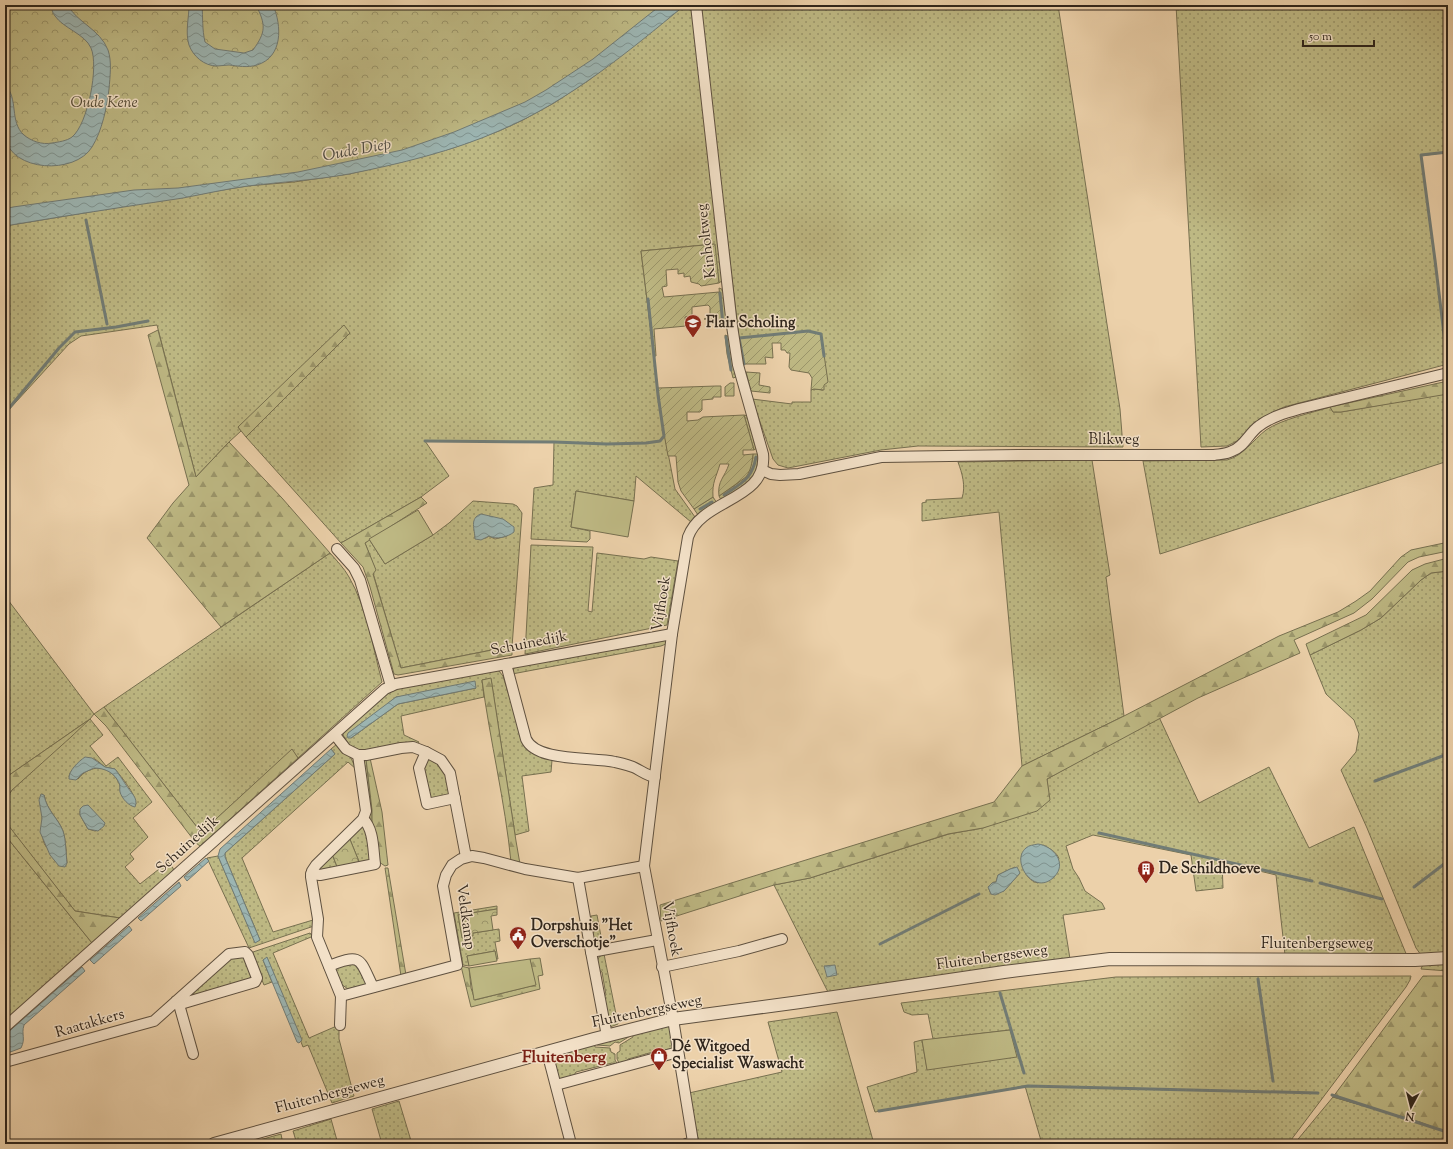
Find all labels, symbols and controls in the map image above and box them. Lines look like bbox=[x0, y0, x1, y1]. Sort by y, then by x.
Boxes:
scale bar bbox=[1303, 22, 1374, 48]
text: 50 m bbox=[1308, 28, 1332, 46]
park label: Oude Kene bbox=[71, 93, 137, 114]
water label: Oude Diep bbox=[321, 134, 393, 168]
street label: Kinholtweg bbox=[692, 202, 722, 280]
school or university icon: Flair Scholing bbox=[683, 313, 703, 338]
place label: Flair Scholing bbox=[706, 313, 796, 334]
street label: Blikweg bbox=[1089, 430, 1139, 451]
street label: Vijfhoek bbox=[647, 575, 677, 633]
street label: Schuinedijk bbox=[489, 626, 569, 662]
street label: Schuinedijk bbox=[152, 811, 224, 879]
building icon: De Schildhoeve bbox=[1136, 859, 1156, 884]
place label: De Schildhoeve bbox=[1159, 859, 1260, 880]
street label: Veldkamp bbox=[450, 883, 480, 951]
street label: Vijfhoek bbox=[656, 900, 686, 958]
place label: Dorpshuis "Het Overschotje" bbox=[531, 916, 633, 954]
public building icon: Dorpshuis "Het Overschotje" bbox=[508, 925, 528, 950]
street label: Fluitenbergseweg bbox=[1261, 934, 1373, 955]
street label: Fluitenbergseweg bbox=[935, 940, 1049, 976]
street label: Fluitenbergseweg bbox=[590, 990, 704, 1034]
street label: Raatakkers bbox=[53, 1004, 127, 1044]
place label: Dé Witgoed Specialist Waswacht bbox=[672, 1037, 805, 1075]
district label: Fluitenberg bbox=[522, 1046, 607, 1070]
shop icon: Dé Witgoed Specialist Waswacht bbox=[649, 1046, 669, 1071]
street label: Fluitenbergseweg bbox=[273, 1070, 387, 1120]
north arrow bbox=[1391, 1087, 1431, 1127]
text: N bbox=[1404, 1107, 1416, 1125]

